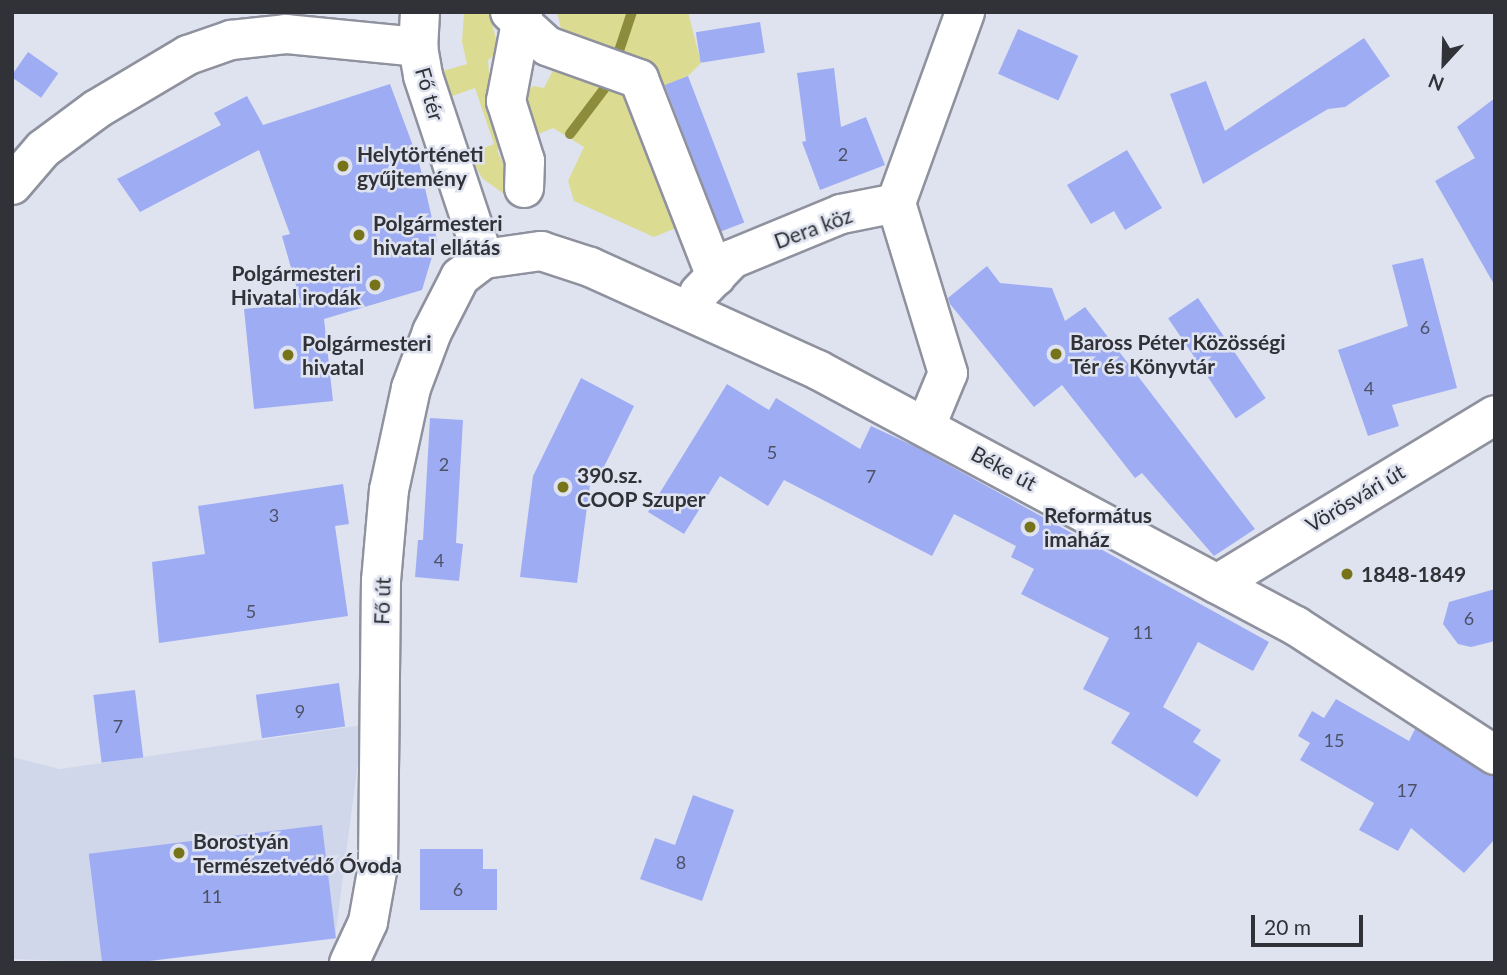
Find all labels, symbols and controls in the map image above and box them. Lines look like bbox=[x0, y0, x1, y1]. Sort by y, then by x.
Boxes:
north arrow bbox=[1409, 28, 1479, 98]
street label: Fő tér bbox=[410, 64, 450, 124]
text: N bbox=[1425, 70, 1447, 96]
place label: Helytörténeti gyűjtemény bbox=[357, 141, 483, 191]
house number: 2 bbox=[838, 143, 848, 165]
marker: Helytörténeti gyűjtemény bbox=[335, 158, 351, 174]
street label: Dera köz bbox=[770, 202, 856, 254]
place label: Polgármesteri hivatal ellátás bbox=[373, 210, 503, 260]
marker: Polgármesteri hivatal ellátás bbox=[351, 227, 367, 243]
place label: Polgármesteri Hivatal irodák bbox=[231, 260, 361, 310]
marker: Polgármesteri Hivatal irodák bbox=[367, 277, 383, 293]
house number: 6 bbox=[1420, 316, 1430, 338]
place label: Baross Péter Közösségi Tér és Könyvtár bbox=[1070, 329, 1286, 379]
place label: Polgármesteri hivatal bbox=[302, 330, 432, 380]
marker: Baross Péter Közösségi Tér és Könyvtár bbox=[1048, 346, 1064, 362]
marker: Polgármesteri hivatal bbox=[280, 347, 296, 363]
house number: 4 bbox=[1364, 377, 1374, 399]
street label: Béke út bbox=[967, 440, 1041, 496]
house number: 5 bbox=[767, 441, 777, 463]
house number: 2 bbox=[439, 453, 449, 475]
street label: Vörösvári út bbox=[1301, 459, 1409, 537]
place label: 390.sz. COOP Szuper bbox=[577, 462, 706, 512]
house number: 7 bbox=[866, 465, 876, 487]
marker: 390.sz. COOP Szuper bbox=[555, 479, 571, 495]
place label: Református imaház bbox=[1044, 502, 1152, 552]
house number: 3 bbox=[269, 504, 279, 526]
marker: Református imaház bbox=[1022, 519, 1038, 535]
house number: 4 bbox=[434, 549, 444, 571]
place label: 1848-1849 bbox=[1361, 561, 1466, 587]
marker: 1848-1849 bbox=[1339, 566, 1355, 582]
street label: Fő út bbox=[369, 577, 395, 625]
house number: 5 bbox=[246, 600, 256, 622]
house number: 6 bbox=[1464, 607, 1474, 629]
house number: 11 bbox=[1133, 621, 1153, 643]
house number: 9 bbox=[295, 700, 305, 722]
house number: 7 bbox=[113, 715, 123, 737]
house number: 15 bbox=[1324, 729, 1344, 751]
house number: 17 bbox=[1397, 779, 1417, 801]
place label: Borostyán Természetvédő Óvoda bbox=[193, 828, 402, 878]
marker: Borostyán Természetvédő Óvoda bbox=[171, 845, 187, 861]
house number: 8 bbox=[676, 851, 686, 873]
house number: 6 bbox=[453, 878, 463, 900]
house number: 11 bbox=[202, 885, 222, 907]
scale bar bbox=[1255, 902, 1367, 946]
text: 20 m bbox=[1264, 914, 1311, 939]

